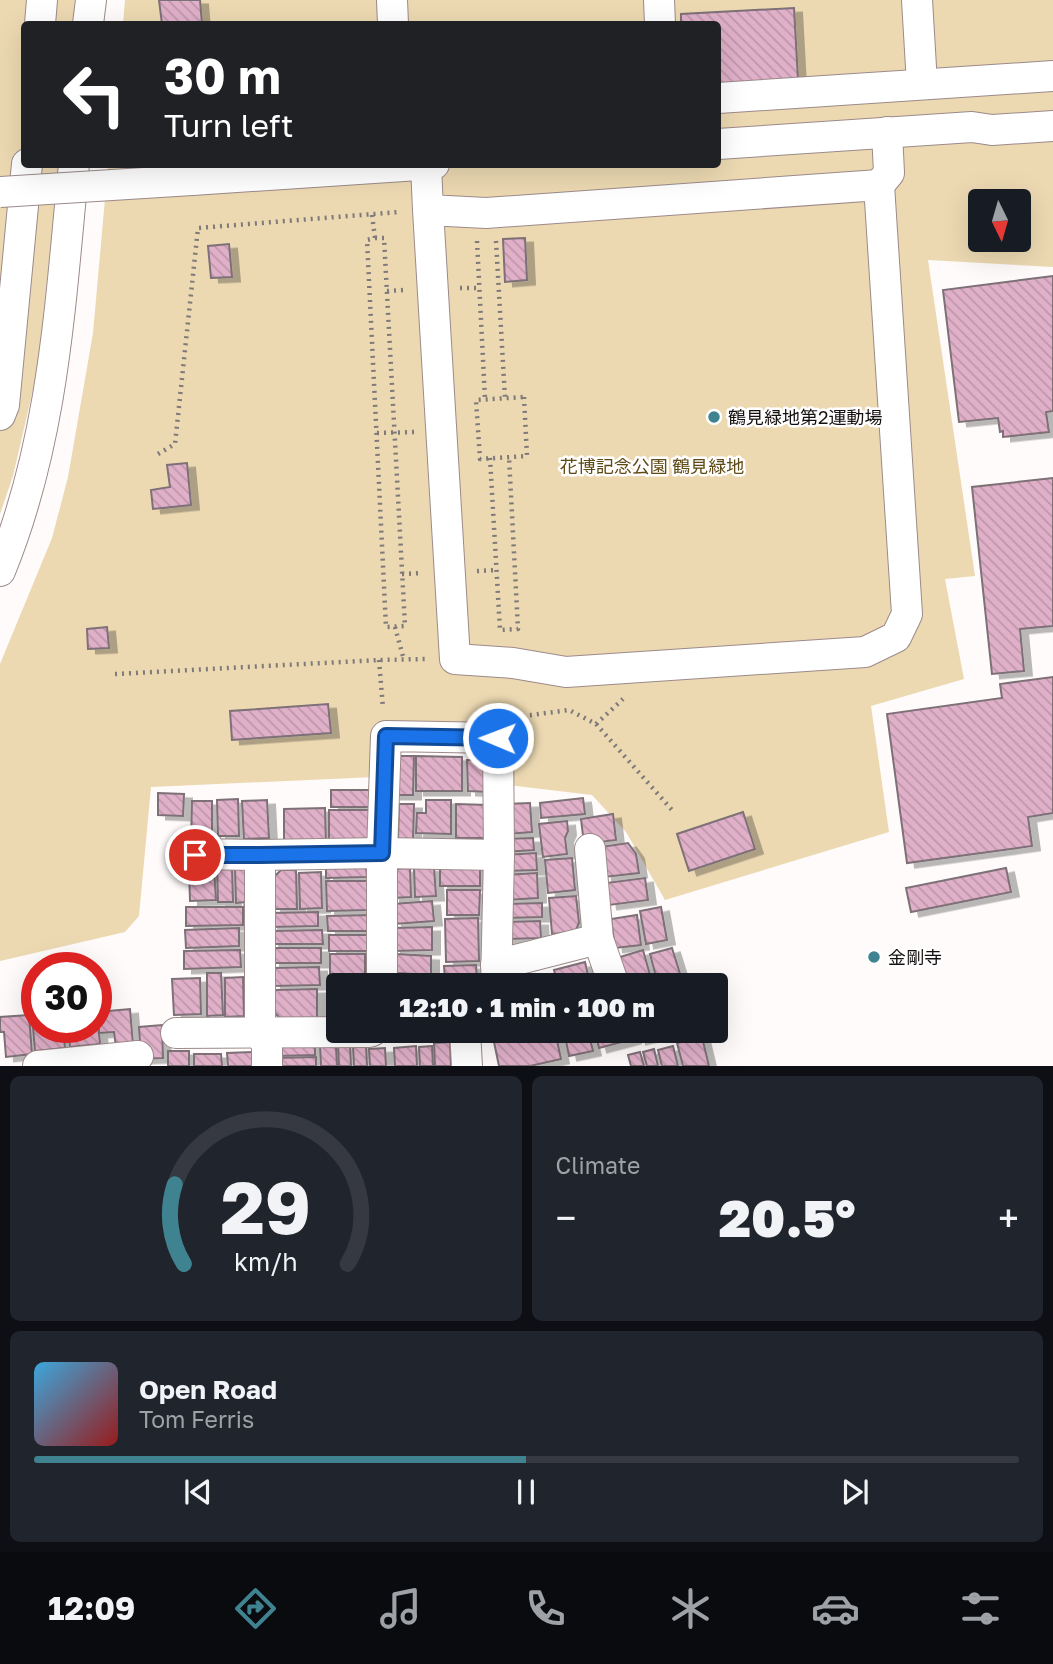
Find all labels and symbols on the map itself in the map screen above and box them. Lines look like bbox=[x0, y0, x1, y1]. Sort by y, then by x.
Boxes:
north arrow bbox=[968, 189, 1031, 252]
place label: 鶴見緑地第2運動場 bbox=[728, 406, 882, 428]
marker: 鶴見緑地第2運動場 bbox=[706, 409, 722, 425]
park label: 花博記念公園 鶴見緑地 bbox=[560, 455, 744, 477]
position arrow bbox=[461, 701, 535, 775]
pin bbox=[165, 825, 225, 885]
place label: 金剛寺 bbox=[888, 946, 942, 968]
marker: 金剛寺 bbox=[866, 949, 882, 965]
speed limit sign: 30 bbox=[21, 952, 112, 1043]

